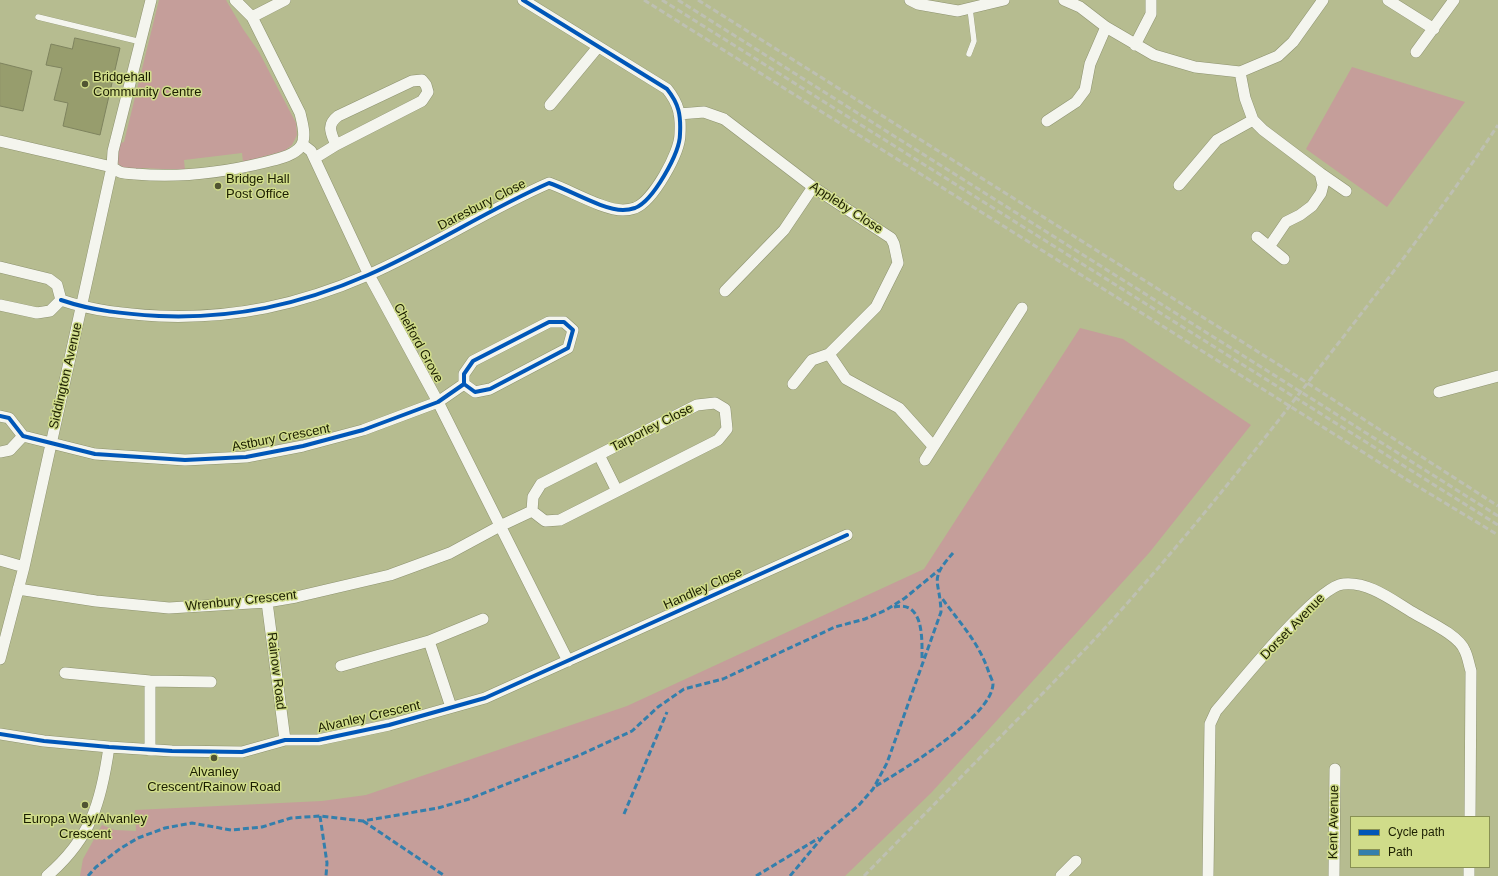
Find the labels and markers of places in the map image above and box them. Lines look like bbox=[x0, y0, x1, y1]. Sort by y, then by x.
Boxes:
place label: Bridgehall Community Centre bbox=[93, 69, 201, 100]
marker: Bridgehall Community Centre bbox=[80, 79, 90, 89]
place label: Bridge Hall Post Office bbox=[226, 171, 290, 202]
marker: Bridge Hall Post Office bbox=[213, 181, 223, 191]
marker: Alvanley Crescent/Rainow Road bbox=[209, 753, 219, 763]
place label: Alvanley Crescent/Rainow Road bbox=[147, 764, 281, 795]
marker: Europa Way/Alvanley Crescent bbox=[80, 800, 90, 810]
place label: Europa Way/Alvanley Crescent bbox=[23, 811, 147, 842]

